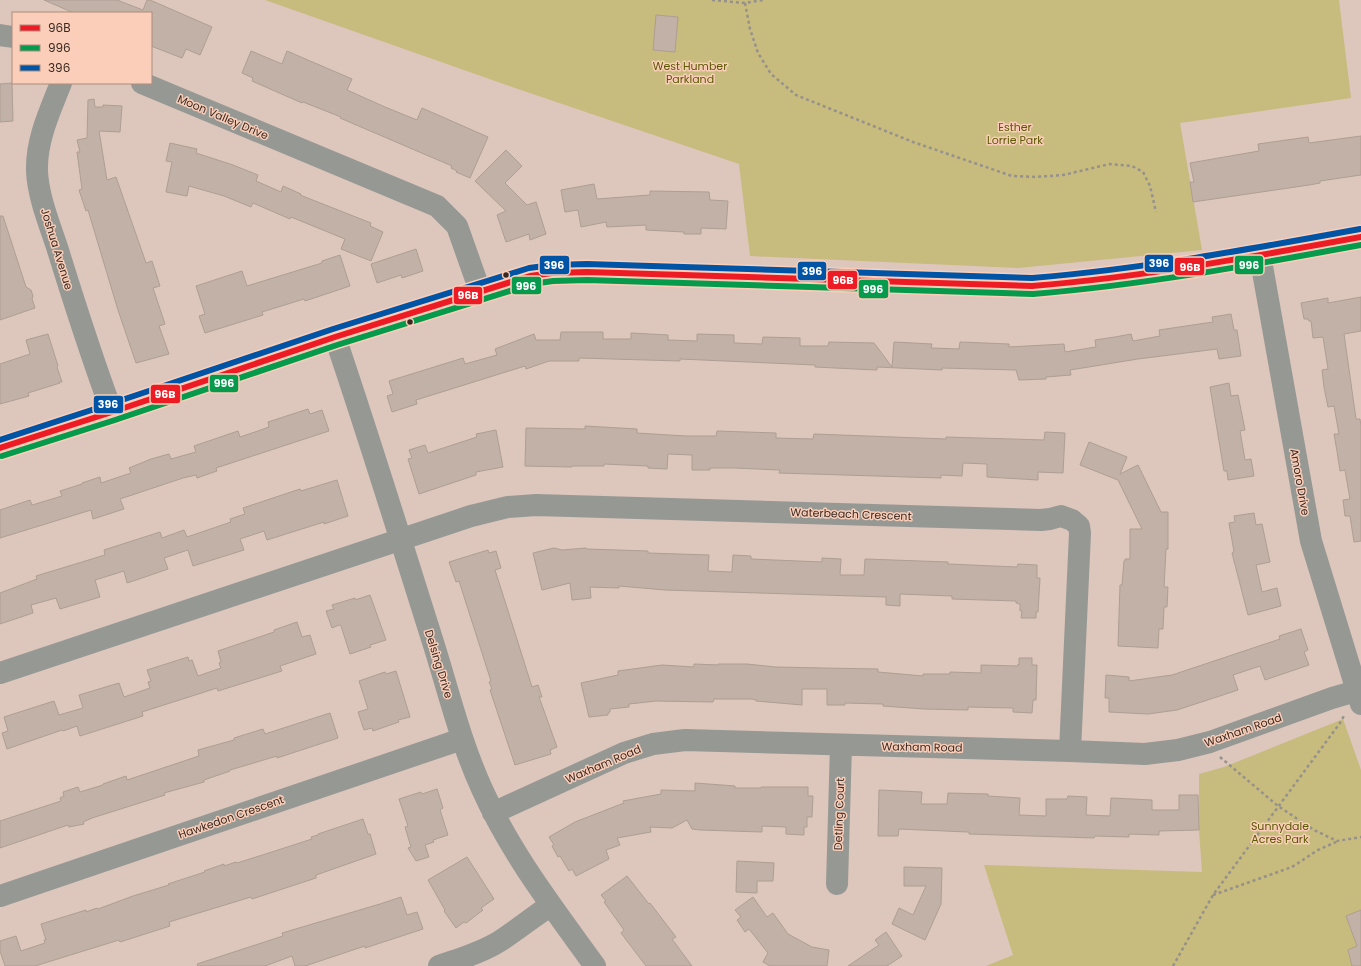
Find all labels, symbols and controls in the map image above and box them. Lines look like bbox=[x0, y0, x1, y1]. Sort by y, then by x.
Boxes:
legend bbox=[12, 12, 152, 84]
text: 96B bbox=[48, 19, 71, 36]
text: 996 bbox=[48, 39, 71, 56]
park label: West Humber Parkland bbox=[653, 58, 727, 87]
text: 396 bbox=[48, 59, 70, 76]
street label: Moon Valley Drive bbox=[175, 91, 271, 143]
park label: Esther Lorrie Park bbox=[987, 119, 1043, 148]
street label: Joshua Avenue bbox=[37, 206, 77, 292]
line badge: 396 bbox=[1144, 254, 1174, 273]
line badge: 396 bbox=[539, 255, 570, 275]
text: 396 bbox=[1149, 255, 1169, 271]
line badge: 996 bbox=[1234, 255, 1264, 275]
text: 396 bbox=[544, 257, 564, 273]
line badge: 96B bbox=[1174, 257, 1205, 276]
text: 996 bbox=[1239, 257, 1259, 273]
text: 96B bbox=[1179, 259, 1201, 275]
line badge: 396 bbox=[797, 261, 827, 281]
text: 396 bbox=[802, 263, 822, 279]
unlabelled marker bbox=[501, 270, 511, 280]
line badge: 96B bbox=[827, 270, 858, 290]
text: 96B bbox=[832, 272, 854, 288]
line badge: 996 bbox=[511, 276, 542, 295]
text: 996 bbox=[516, 278, 536, 294]
line badge: 996 bbox=[858, 279, 889, 299]
text: 996 bbox=[863, 281, 883, 297]
line badge: 96B bbox=[453, 286, 483, 305]
text: 96B bbox=[457, 287, 479, 303]
unlabelled marker bbox=[405, 317, 415, 327]
line badge: 996 bbox=[209, 374, 239, 393]
text: 996 bbox=[214, 375, 234, 391]
line badge: 96B bbox=[150, 384, 181, 404]
text: 96B bbox=[154, 386, 176, 402]
line badge: 396 bbox=[93, 395, 124, 414]
text: 396 bbox=[98, 396, 118, 412]
street label: Amoro Drive bbox=[1286, 447, 1314, 517]
street label: Waterbeach Crescent bbox=[790, 504, 912, 524]
street label: Delsing Drive bbox=[421, 628, 457, 700]
street label: Waxham Road bbox=[1202, 709, 1284, 751]
street label: Waxham Road bbox=[881, 738, 963, 756]
street label: Waxham Road bbox=[563, 741, 643, 787]
street label: Detling Court bbox=[830, 778, 848, 850]
street label: Hawkedon Crescent bbox=[176, 791, 286, 843]
park label: Sunnydale Acres Park bbox=[1251, 818, 1309, 847]

